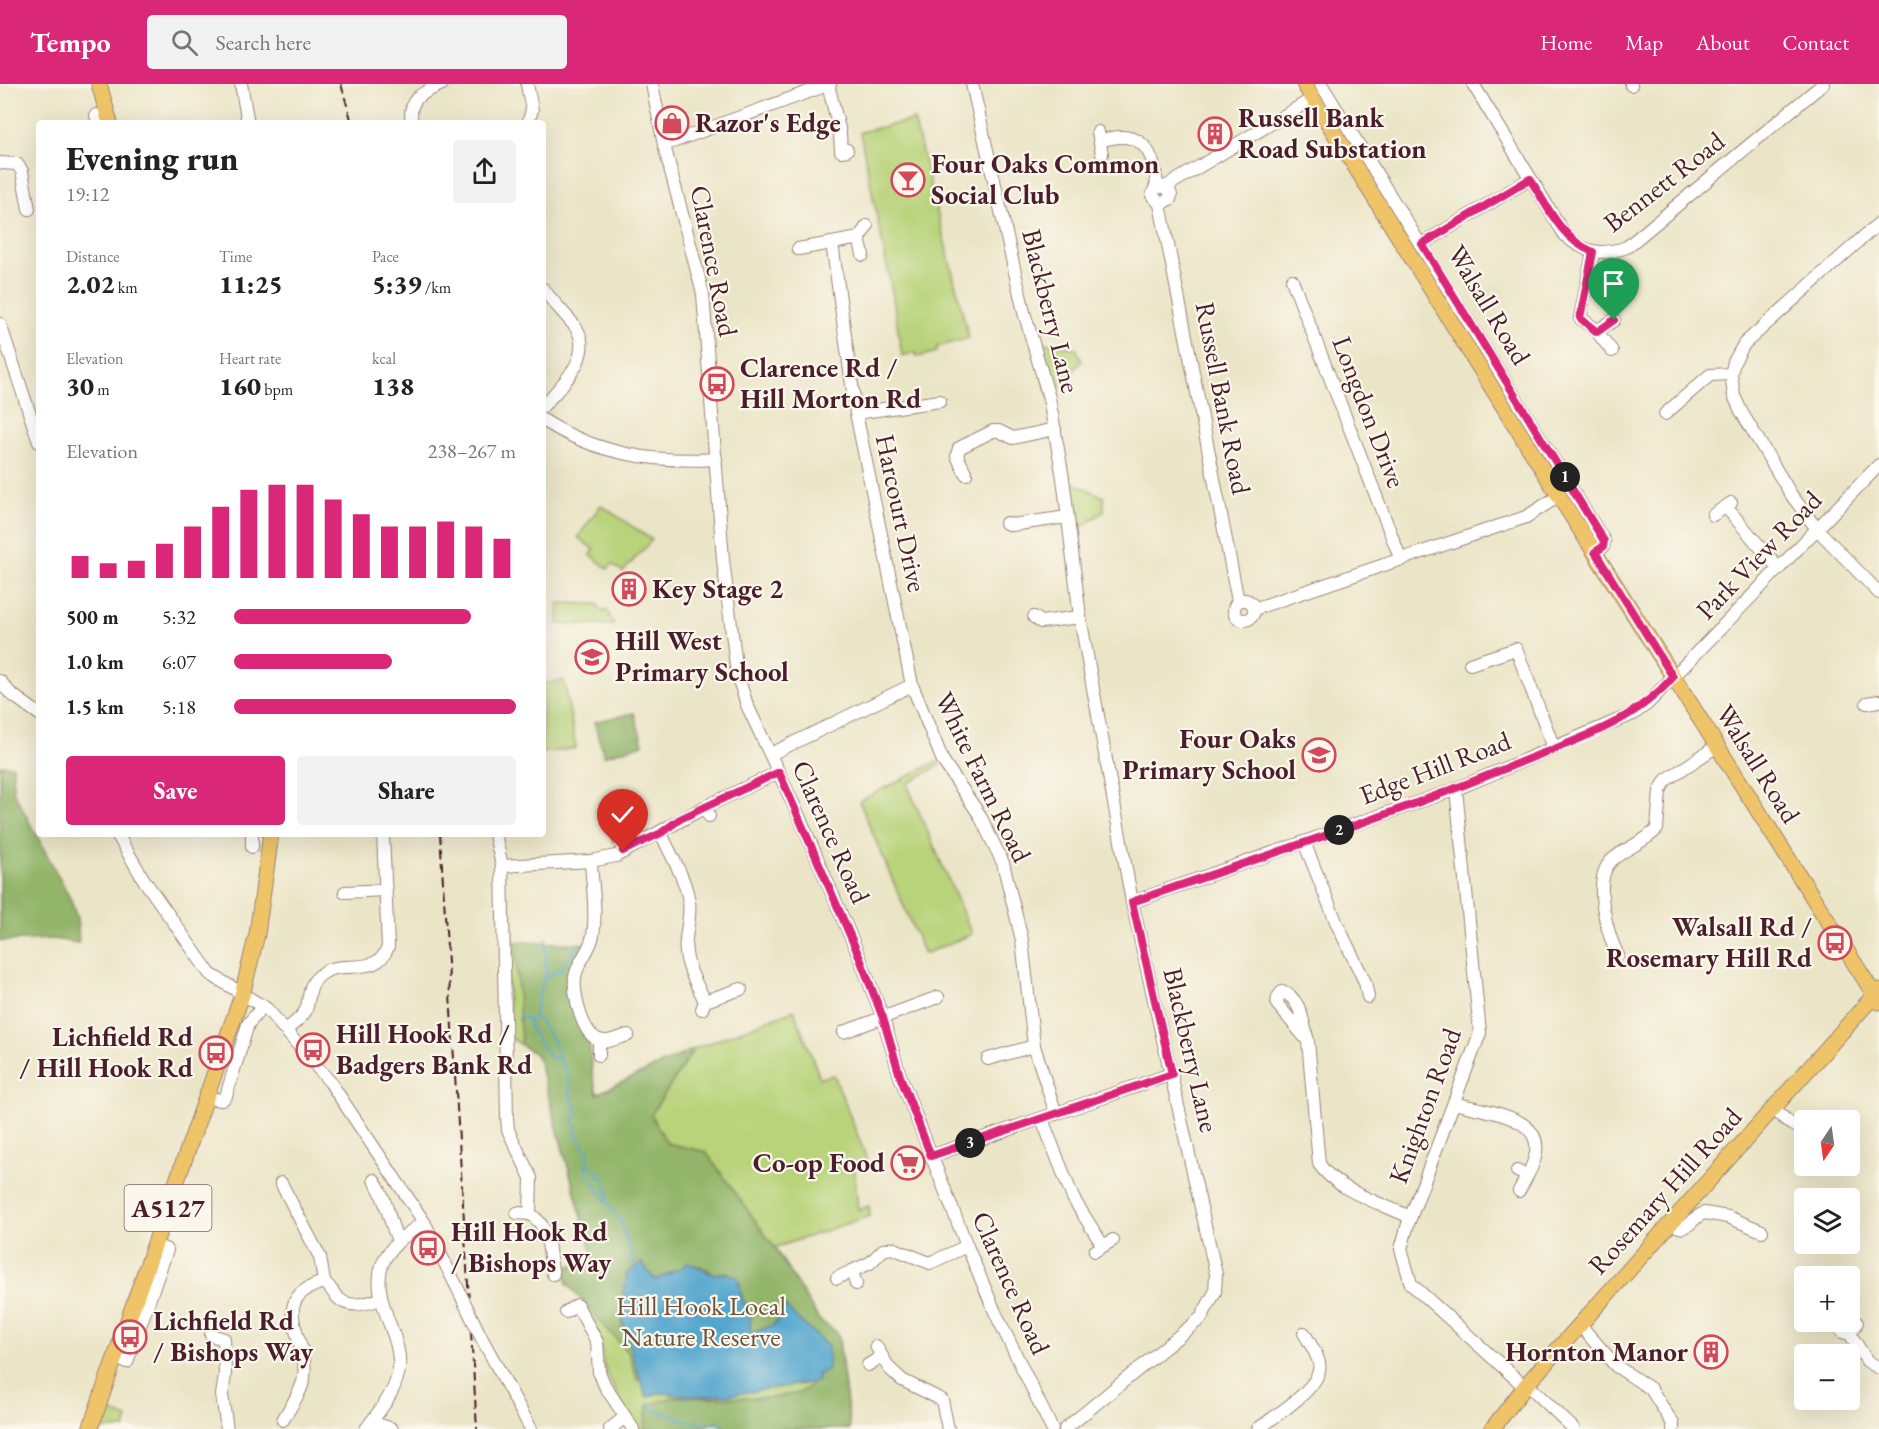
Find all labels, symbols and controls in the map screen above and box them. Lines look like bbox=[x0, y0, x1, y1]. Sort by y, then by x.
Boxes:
search box bbox=[147, 15, 567, 69]
text: Tempo bbox=[30, 24, 111, 60]
icon: search bbox=[168, 26, 201, 59]
text: Search here bbox=[216, 28, 311, 57]
text: Home bbox=[1540, 29, 1592, 56]
text: Map bbox=[1625, 29, 1663, 56]
text: About bbox=[1696, 29, 1749, 56]
text: Contact bbox=[1782, 29, 1849, 56]
place label: Russell Bank Road Substation bbox=[1238, 100, 1427, 166]
shop icon: Razor's Edge bbox=[654, 105, 690, 141]
place label: Razor's Edge bbox=[695, 105, 841, 140]
building icon: Russell Bank Road Substation bbox=[1197, 116, 1233, 152]
street label: Bennett Road bbox=[1596, 123, 1732, 240]
text: Evening run bbox=[66, 137, 238, 180]
button: share bbox=[453, 140, 516, 203]
place label: Four Oaks Common Social Club bbox=[931, 146, 1159, 212]
bar icon: Four Oaks Common Social Club bbox=[890, 162, 926, 198]
text: 19:12 bbox=[66, 181, 109, 207]
street label: Clarence Road bbox=[683, 182, 746, 340]
street label: Blackberry Lane bbox=[1014, 225, 1089, 397]
street label: Walsall Road bbox=[1440, 238, 1539, 371]
text: Distance bbox=[66, 246, 119, 267]
text: Time bbox=[219, 246, 252, 267]
text: Pace bbox=[372, 246, 399, 267]
pin bbox=[1588, 258, 1639, 320]
text: 2.02 bbox=[66, 267, 115, 301]
text: 11:25 bbox=[219, 267, 283, 301]
text: 5:39 bbox=[372, 267, 422, 301]
icon: arrive bbox=[1597, 267, 1630, 300]
text: km bbox=[115, 277, 138, 298]
text: /km bbox=[422, 277, 451, 298]
street label: Russell Bank Road bbox=[1188, 299, 1259, 497]
street label: Longdon Drive bbox=[1325, 331, 1414, 493]
text: Elevation bbox=[66, 348, 124, 369]
text: Heart rate bbox=[219, 348, 281, 369]
text: kcal bbox=[372, 348, 396, 369]
place label: Clarence Rd / Hill Morton Rd bbox=[740, 350, 921, 416]
bus stop icon: Clarence Rd / Hill Morton Rd bbox=[699, 366, 735, 402]
text: 30 bbox=[66, 369, 94, 403]
text: 160 bbox=[219, 369, 261, 403]
text: 138 bbox=[372, 369, 414, 403]
text: m bbox=[94, 379, 110, 400]
text: bpm bbox=[261, 379, 293, 400]
street label: Harcourt Drive bbox=[868, 431, 935, 595]
text: Elevation bbox=[66, 438, 138, 464]
text: 238–267 m bbox=[428, 438, 516, 464]
pin: 1 bbox=[1550, 462, 1580, 492]
text: 1 bbox=[1561, 466, 1569, 487]
street label: Park View Road bbox=[1688, 482, 1829, 627]
building icon: Key Stage 2 bbox=[611, 571, 647, 607]
place label: Key Stage 2 bbox=[652, 571, 783, 606]
text: 500 m bbox=[66, 604, 119, 630]
text: 5:32 bbox=[162, 604, 196, 630]
place label: Hill West Primary School bbox=[615, 623, 789, 689]
school or university icon: Hill West Primary School bbox=[574, 639, 610, 675]
text: 1.0 km bbox=[66, 649, 124, 675]
text: 6:07 bbox=[162, 649, 196, 675]
street label: White Farm Road bbox=[927, 686, 1040, 868]
text: 1.5 km bbox=[66, 694, 124, 720]
text: 5:18 bbox=[162, 694, 196, 720]
street label: Walsall Road bbox=[1708, 698, 1809, 830]
place label: Four Oaks Primary School bbox=[1122, 721, 1296, 787]
street label: Edge Hill Road bbox=[1354, 723, 1516, 812]
school or university icon: Four Oaks Primary School bbox=[1301, 737, 1337, 773]
street label: Clarence Road bbox=[784, 755, 879, 909]
button: Save bbox=[66, 756, 285, 825]
button: Share bbox=[297, 756, 516, 825]
pin bbox=[597, 789, 648, 851]
icon: check bbox=[606, 798, 639, 831]
pin: 2 bbox=[1324, 815, 1354, 845]
text: 2 bbox=[1335, 819, 1343, 840]
place label: Walsall Rd / Rosemary Hill Rd bbox=[1606, 909, 1812, 975]
bus stop icon: Walsall Rd / Rosemary Hill Rd bbox=[1817, 925, 1853, 961]
street label: Blackberry Lane bbox=[1156, 964, 1227, 1136]
place label: Hill Hook Rd / Badgers Bank Rd bbox=[336, 1016, 532, 1082]
place label: Lichfield Rd / Hill Hook Rd bbox=[19, 1019, 193, 1085]
street label: Knighton Road bbox=[1380, 1023, 1469, 1188]
bus stop icon: Hill Hook Rd / Badgers Bank Rd bbox=[295, 1032, 331, 1068]
bus stop icon: Lichfield Rd / Hill Hook Rd bbox=[198, 1035, 234, 1071]
street label: Rosemary Hill Road bbox=[1580, 1099, 1749, 1282]
north arrow bbox=[1794, 1110, 1860, 1176]
map controls bbox=[1794, 1110, 1860, 1410]
pin: 3 bbox=[955, 1128, 985, 1158]
text: 3 bbox=[966, 1132, 974, 1153]
place label: Co-op Food bbox=[753, 1145, 885, 1180]
supermarket icon: Co-op Food bbox=[890, 1145, 926, 1181]
road number: A5127 bbox=[124, 1185, 212, 1231]
button: layers bbox=[1794, 1188, 1860, 1254]
street label: Clarence Road bbox=[964, 1206, 1059, 1360]
place label: Hill Hook Rd / Bishops Way bbox=[451, 1214, 612, 1280]
bus stop icon: Hill Hook Rd / Bishops Way bbox=[410, 1230, 446, 1266]
button: + bbox=[1794, 1266, 1860, 1332]
park label: Hill Hook Local Nature Reserve bbox=[616, 1288, 786, 1354]
place label: Lichfield Rd / Bishops Way bbox=[153, 1303, 314, 1369]
bus stop icon: Lichfield Rd / Bishops Way bbox=[112, 1319, 148, 1355]
place label: Hornton Manor bbox=[1505, 1334, 1689, 1369]
building icon: Hornton Manor bbox=[1693, 1334, 1729, 1370]
button: − bbox=[1794, 1344, 1860, 1410]

